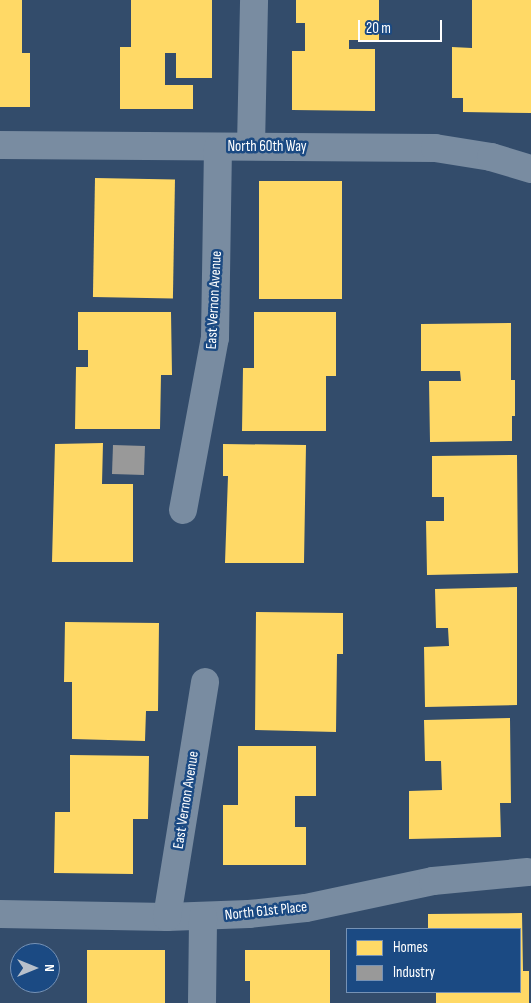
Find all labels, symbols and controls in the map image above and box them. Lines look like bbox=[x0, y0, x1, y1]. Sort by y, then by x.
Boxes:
scale bar bbox=[361, 10, 445, 42]
text: 20 m bbox=[366, 19, 391, 38]
street label: North 60th Way bbox=[227, 138, 307, 156]
street label: East Vernon Avenue bbox=[202, 250, 226, 350]
street label: East Vernon Avenue bbox=[169, 750, 203, 850]
street label: North 61st Place bbox=[224, 898, 308, 924]
legend bbox=[346, 928, 521, 993]
text: Homes bbox=[393, 938, 428, 957]
north arrow bbox=[10, 943, 60, 993]
text: Industry bbox=[393, 963, 435, 982]
text: N bbox=[41, 964, 58, 972]

